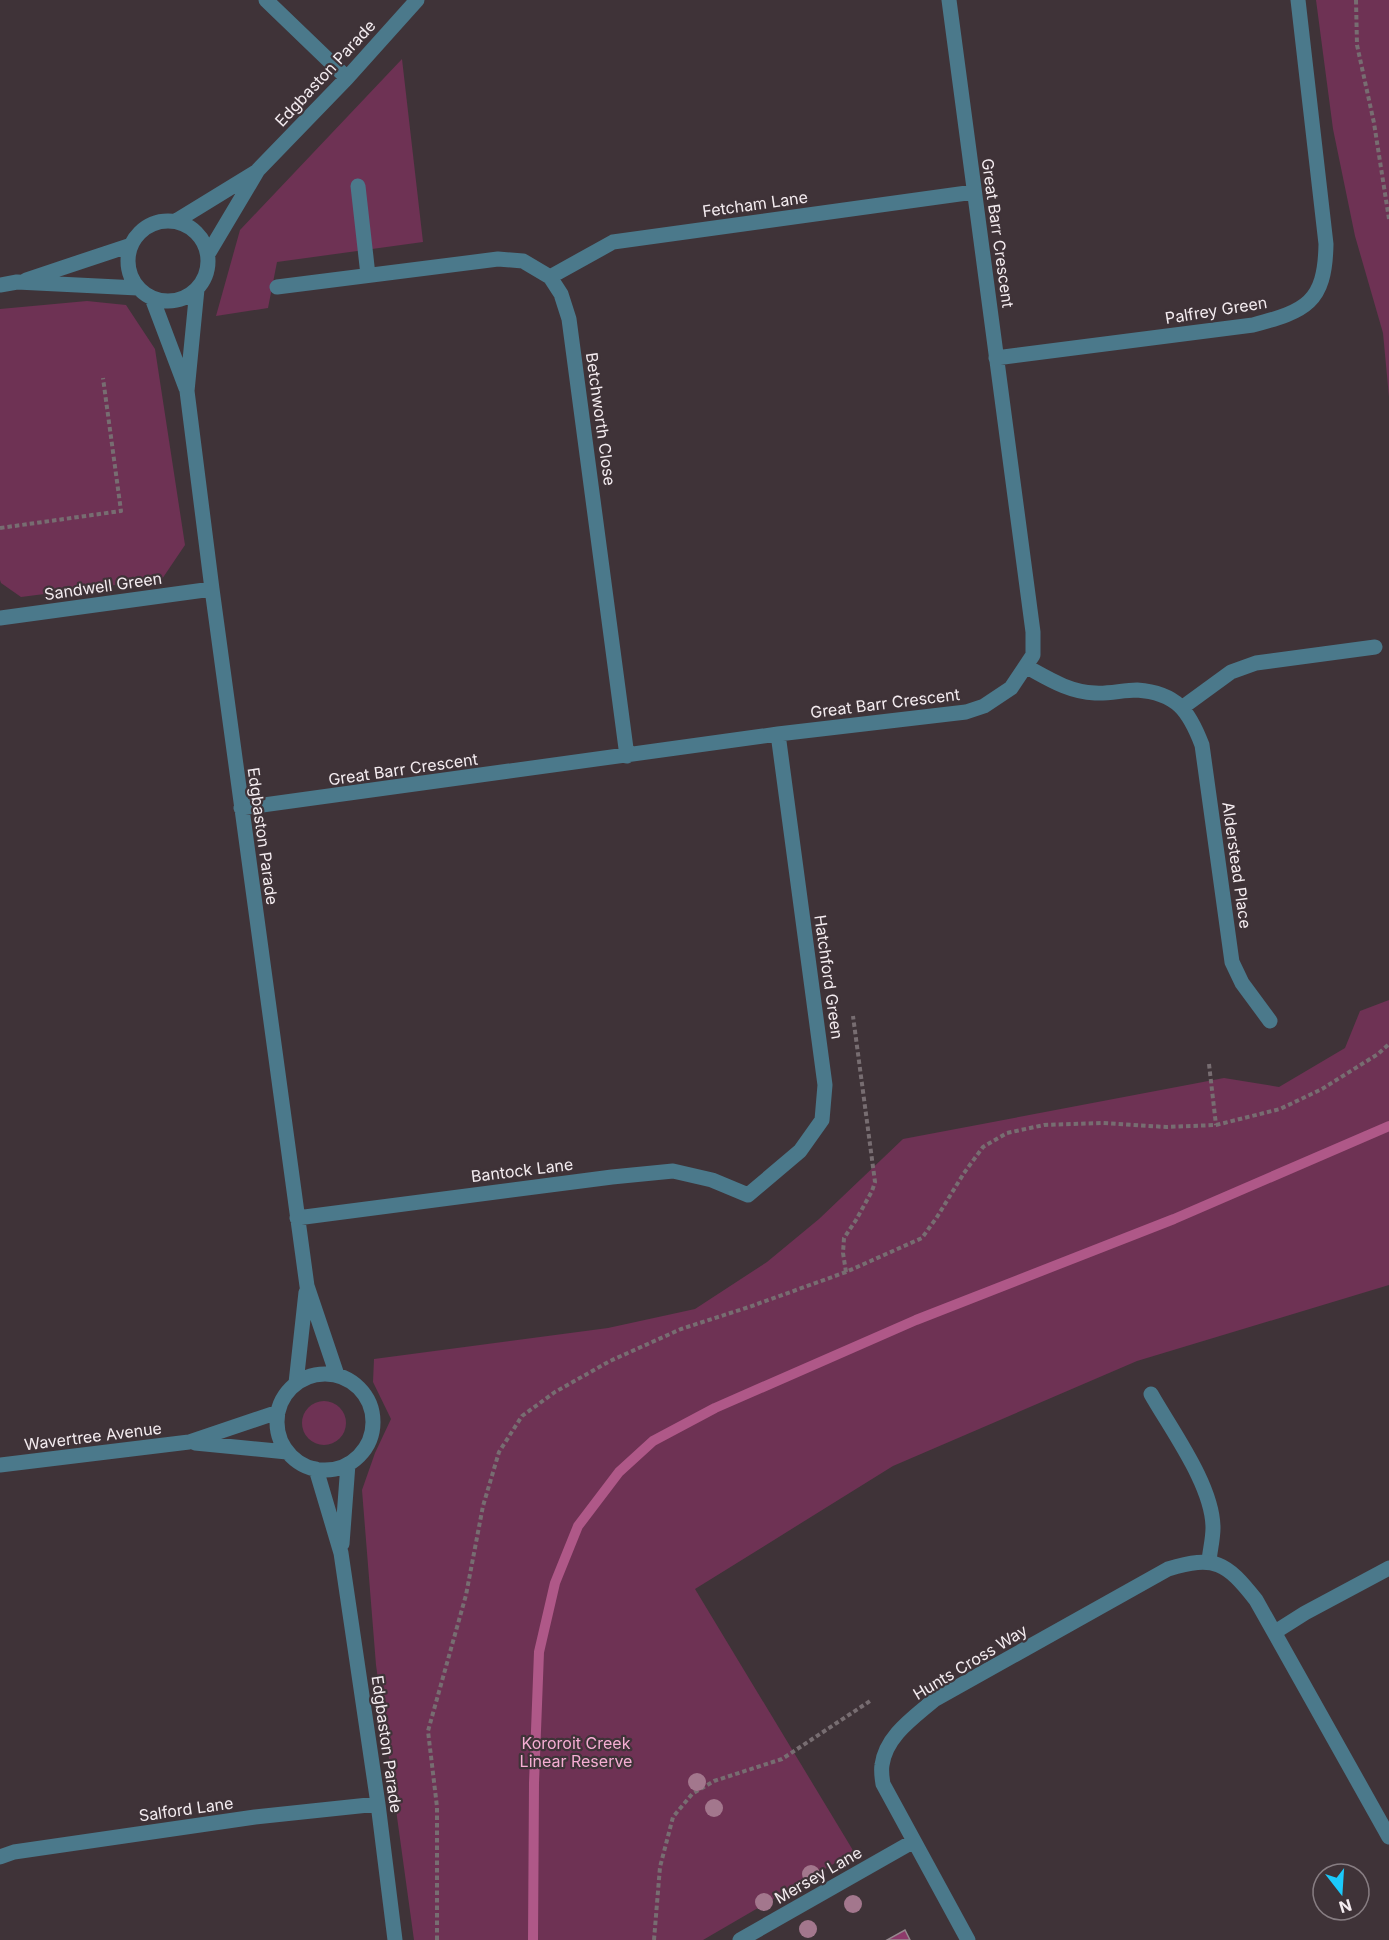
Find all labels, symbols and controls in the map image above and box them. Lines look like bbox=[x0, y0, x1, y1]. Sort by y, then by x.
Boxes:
street label: Edgbaston Parade bbox=[270, 16, 380, 130]
street label: Great Barr Crescent bbox=[978, 157, 1018, 309]
street label: Fetcham Lane bbox=[701, 187, 809, 221]
street label: Palfrey Green bbox=[1164, 292, 1268, 328]
street label: Betchworth Close bbox=[582, 351, 620, 487]
street label: Sandwell Green bbox=[43, 568, 163, 604]
street label: Great Barr Crescent bbox=[809, 684, 961, 722]
street label: Great Barr Crescent bbox=[327, 749, 479, 789]
street label: Edgbaston Parade bbox=[243, 766, 283, 906]
street label: Alderstead Place bbox=[1218, 800, 1256, 930]
street label: Hatchford Green bbox=[810, 913, 848, 1041]
street label: Bantock Lane bbox=[470, 1154, 574, 1186]
street label: Wavertree Avenue bbox=[23, 1418, 163, 1454]
street label: Hunts Cross Way bbox=[909, 1620, 1031, 1704]
street label: Edgbaston Parade bbox=[367, 1674, 407, 1814]
park label: Kororoit Creek Linear Reserve bbox=[520, 1733, 632, 1771]
street label: Salford Lane bbox=[138, 1792, 234, 1826]
street label: Mersey Lane bbox=[771, 1842, 865, 1908]
north arrow bbox=[1311, 1862, 1371, 1922]
text: N bbox=[1337, 1895, 1354, 1918]

